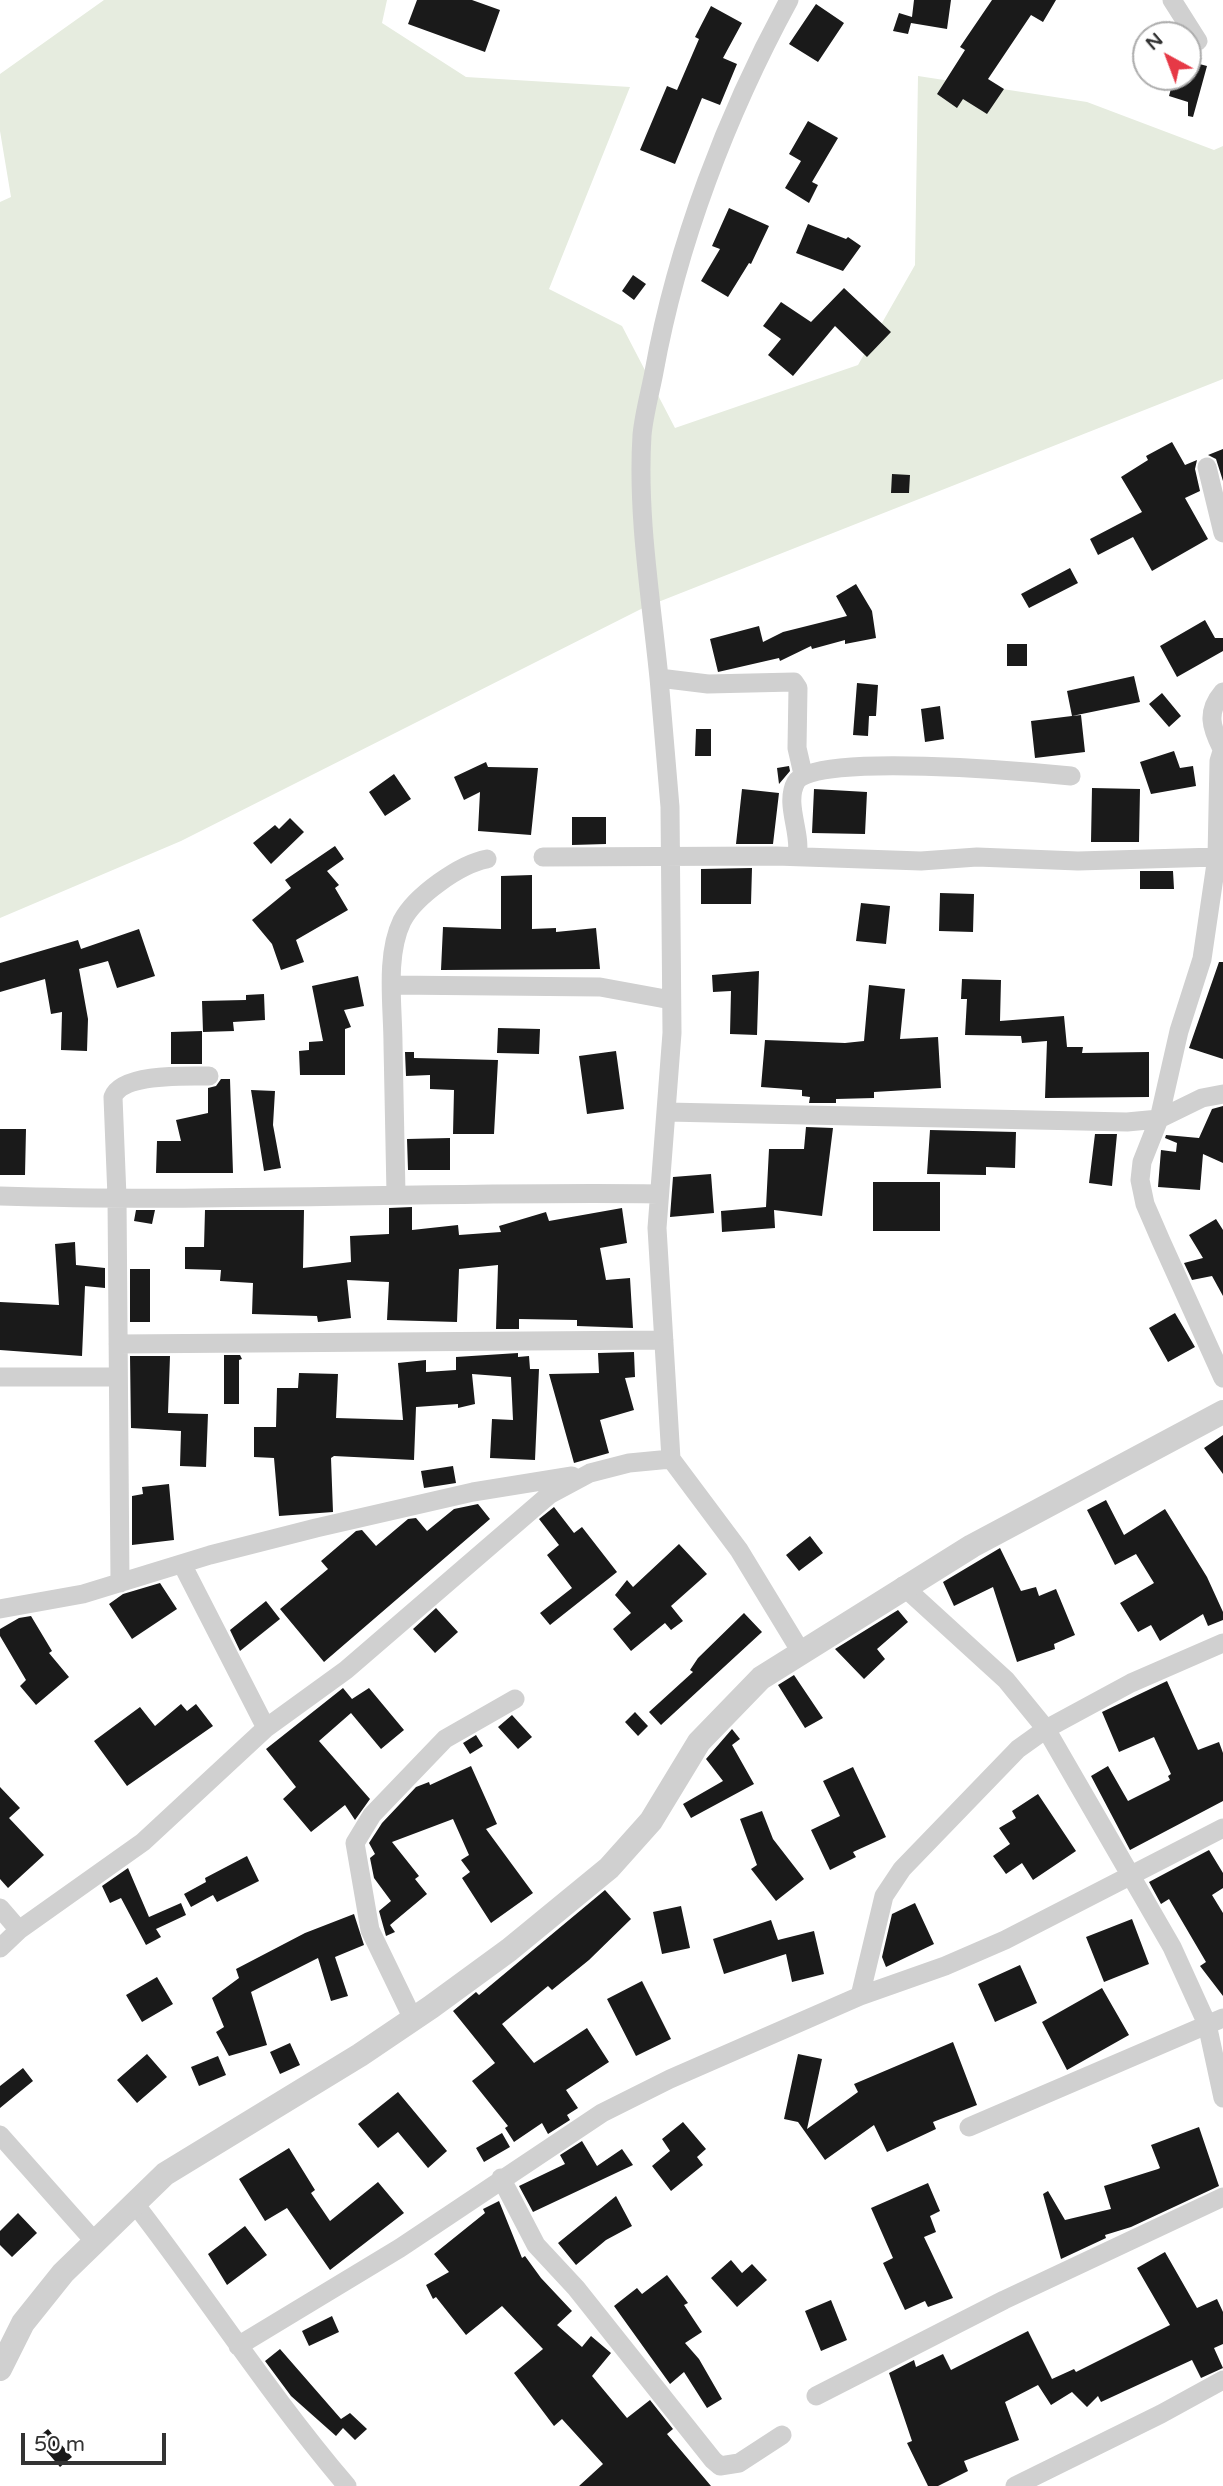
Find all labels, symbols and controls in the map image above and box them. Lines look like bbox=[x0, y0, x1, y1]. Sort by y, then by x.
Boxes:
north arrow bbox=[1132, 21, 1202, 91]
text: N bbox=[1142, 28, 1168, 55]
scale bar bbox=[24, 2420, 170, 2464]
text: 50 m bbox=[34, 2432, 85, 2457]

